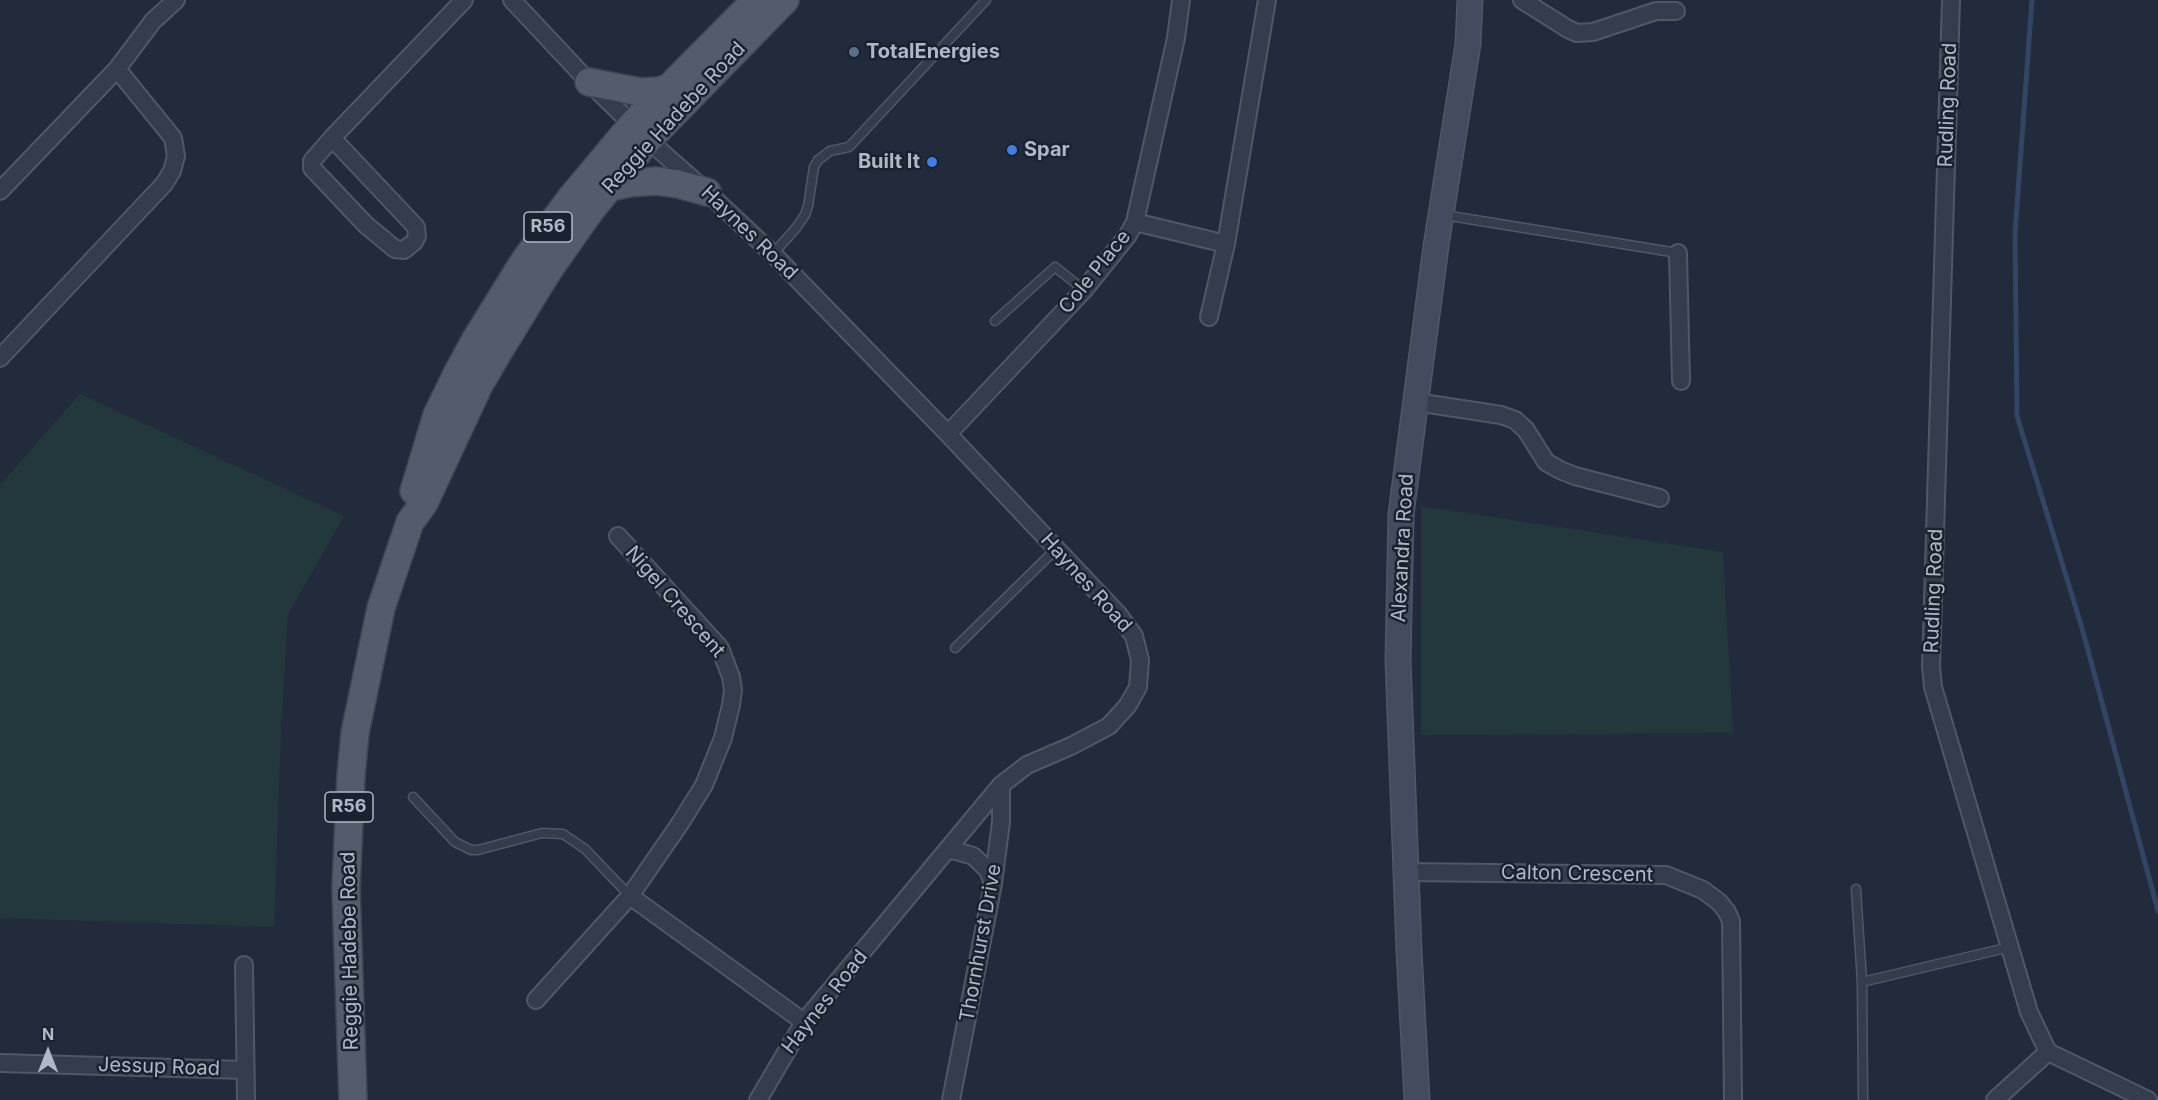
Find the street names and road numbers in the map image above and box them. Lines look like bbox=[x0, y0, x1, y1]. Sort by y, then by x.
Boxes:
street label: Reggie Hadebe Road bbox=[597, 37, 751, 199]
street label: Rudling Road bbox=[1934, 42, 1962, 168]
street label: Haynes Road bbox=[696, 181, 802, 285]
road number: R56 bbox=[524, 212, 572, 242]
street label: Cole Place bbox=[1054, 225, 1136, 319]
street label: Alexandra Road bbox=[1387, 473, 1419, 623]
street label: Rudling Road bbox=[1920, 528, 1948, 654]
street label: Haynes Road bbox=[1035, 529, 1137, 637]
street label: Nigel Crescent bbox=[620, 541, 730, 663]
road number: R56 bbox=[325, 792, 373, 822]
street label: Reggie Hadebe Road bbox=[336, 851, 364, 1051]
street label: Calton Crescent bbox=[1501, 861, 1653, 887]
street label: Thornhurst Drive bbox=[955, 862, 1007, 1024]
street label: Haynes Road bbox=[777, 945, 873, 1059]
street label: Jessup Road bbox=[98, 1053, 220, 1081]

